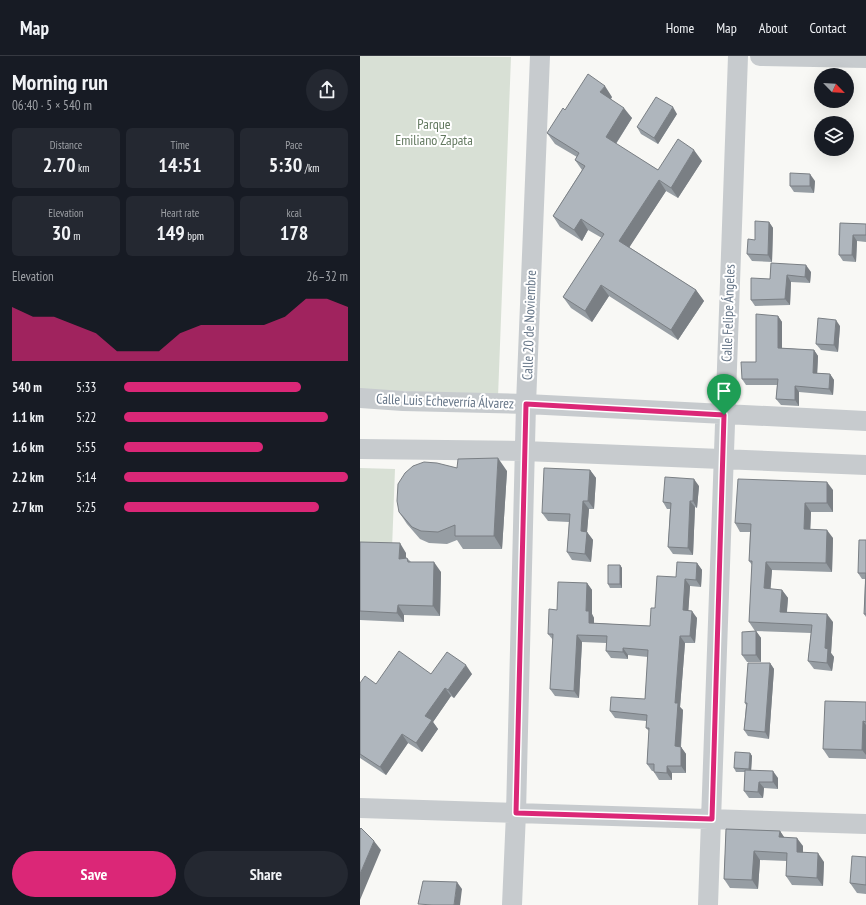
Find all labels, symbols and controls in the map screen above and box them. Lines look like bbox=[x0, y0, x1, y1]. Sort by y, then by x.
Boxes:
text: Map bbox=[20, 16, 49, 40]
text: Home bbox=[666, 19, 694, 37]
text: Map bbox=[716, 19, 737, 37]
text: About bbox=[759, 19, 788, 37]
text: Contact bbox=[810, 19, 846, 37]
text: Morning run bbox=[12, 68, 108, 96]
north arrow bbox=[814, 68, 854, 108]
map controls bbox=[814, 68, 854, 156]
button: share bbox=[306, 69, 348, 111]
text: 06:40 · 5 × 540 m bbox=[12, 97, 92, 114]
park label: Parque Emiliano Zapata bbox=[395, 115, 473, 149]
button: layers bbox=[814, 116, 854, 156]
text: Distance bbox=[50, 138, 82, 152]
text: Time bbox=[170, 138, 190, 152]
text: Pace bbox=[285, 138, 303, 152]
text: 2.70 bbox=[43, 152, 76, 178]
text: 14:51 bbox=[158, 152, 202, 178]
text: 5:30 bbox=[269, 152, 302, 178]
text: km bbox=[76, 161, 89, 175]
text: /km bbox=[302, 161, 319, 175]
text: Elevation bbox=[48, 206, 84, 220]
text: Heart rate bbox=[161, 206, 199, 220]
text: kcal bbox=[286, 206, 302, 220]
text: 30 bbox=[52, 220, 71, 246]
text: 149 bbox=[156, 220, 185, 246]
text: 178 bbox=[280, 220, 308, 246]
text: m bbox=[71, 229, 80, 243]
text: bpm bbox=[185, 229, 204, 243]
street label: Calle Felipe Ángeles bbox=[717, 264, 739, 362]
text: Elevation bbox=[12, 268, 54, 285]
text: 26–32 m bbox=[306, 268, 348, 285]
street label: Calle 20 de Noviembre bbox=[518, 270, 540, 380]
pin bbox=[707, 374, 741, 415]
text: 540 m bbox=[12, 379, 42, 396]
text: 5:33 bbox=[76, 379, 96, 396]
icon: arrive bbox=[713, 380, 735, 402]
street label: Calle Luis Echeverría Álvarez bbox=[376, 390, 514, 412]
text: 1.1 km bbox=[12, 409, 44, 426]
text: 5:22 bbox=[76, 409, 96, 426]
text: 1.6 km bbox=[12, 439, 44, 456]
text: 5:55 bbox=[76, 439, 96, 456]
text: 2.2 km bbox=[12, 469, 44, 486]
text: 5:14 bbox=[76, 469, 96, 486]
text: 2.7 km bbox=[12, 499, 43, 516]
text: 5:25 bbox=[76, 499, 96, 516]
button: Save bbox=[12, 851, 176, 897]
button: Share bbox=[184, 851, 348, 897]

